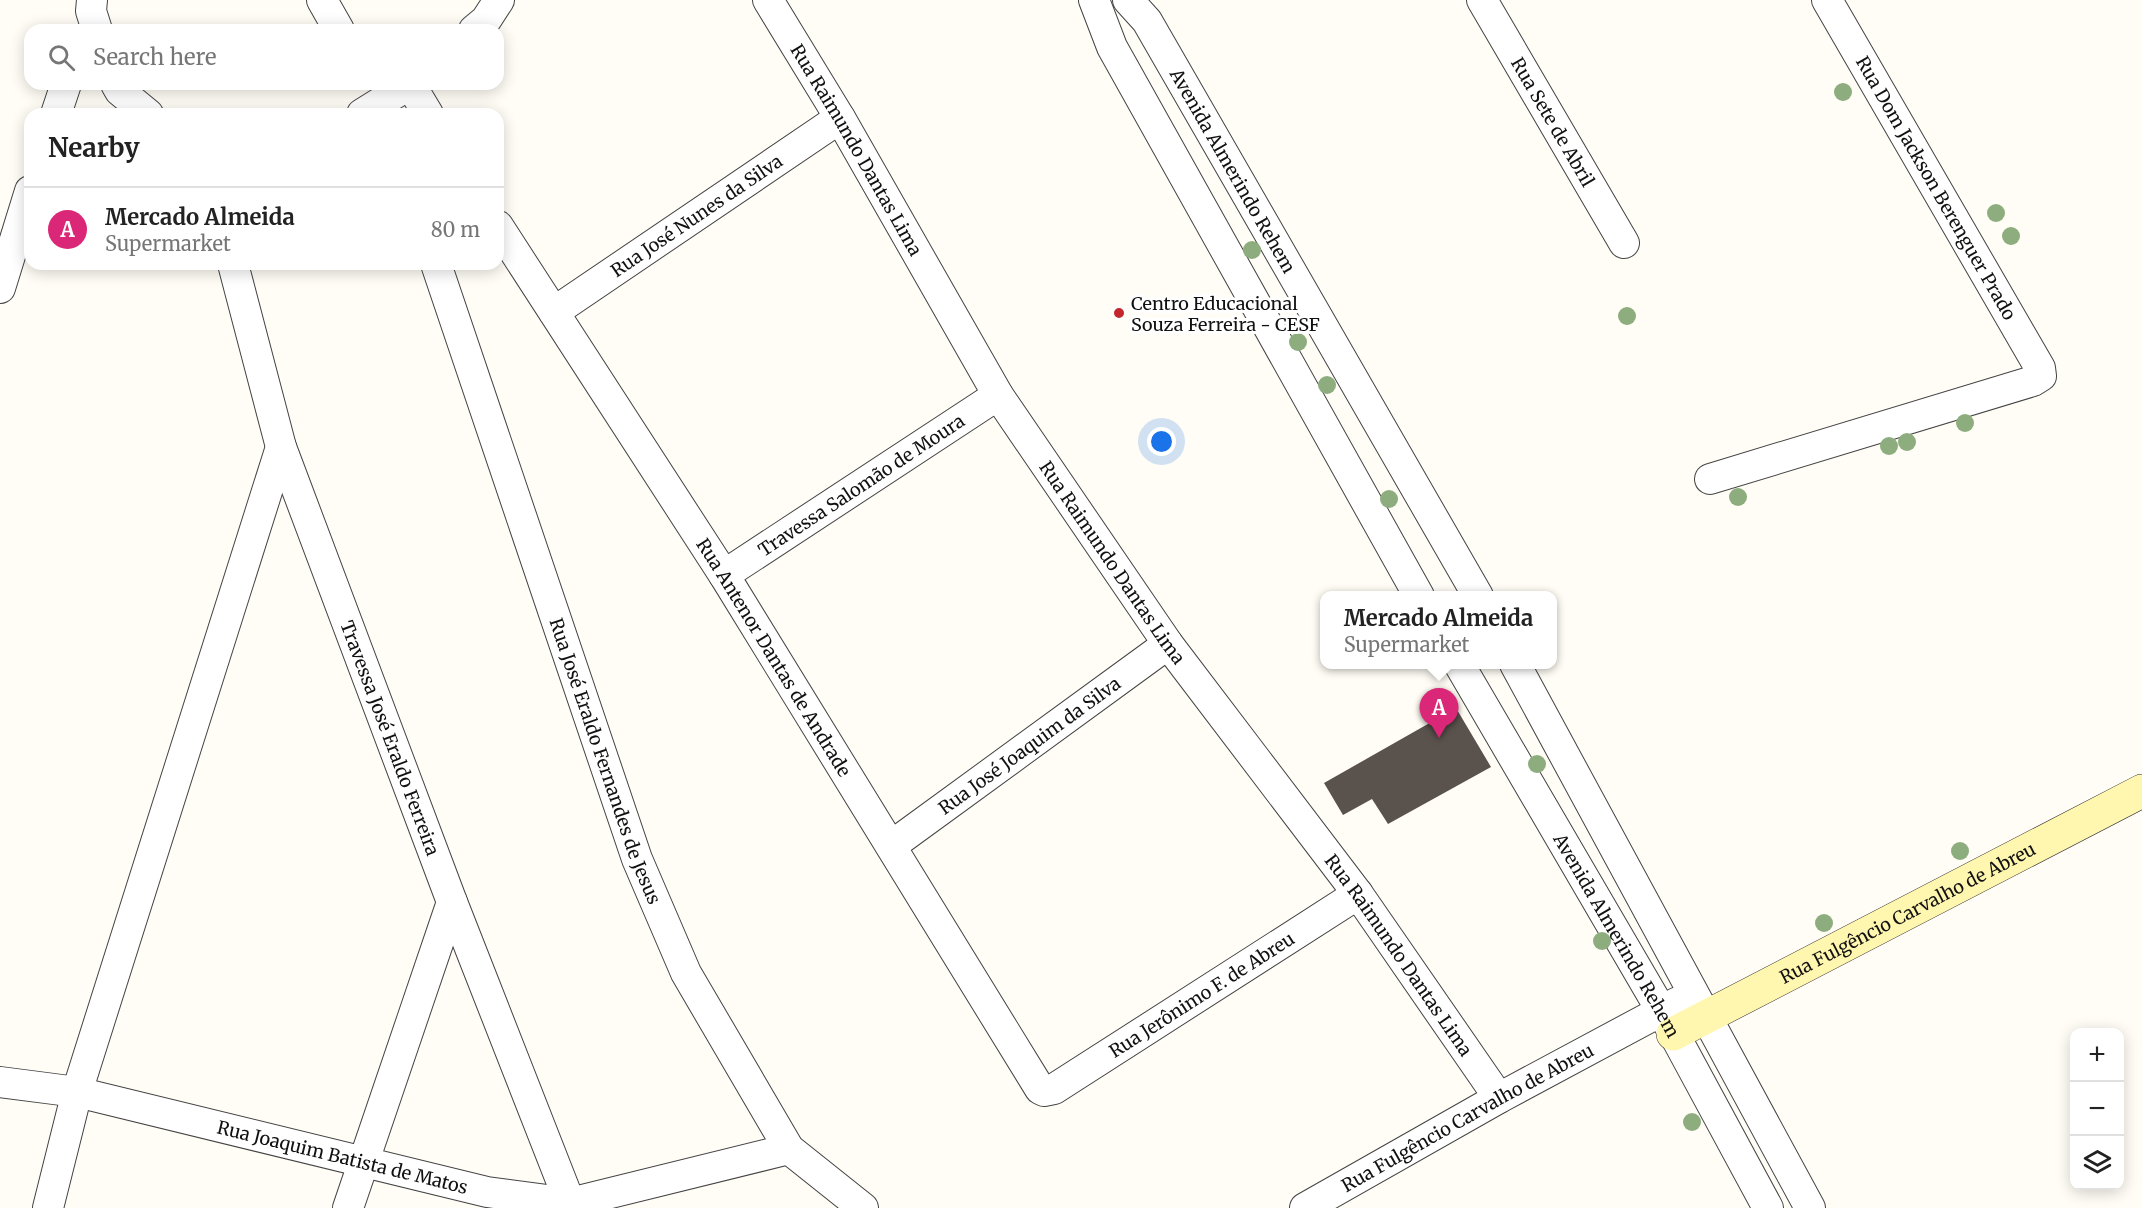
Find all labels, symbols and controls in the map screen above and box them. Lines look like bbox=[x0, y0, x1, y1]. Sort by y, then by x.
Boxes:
search box bbox=[24, 24, 504, 90]
street label: Rua Raimundo Dantas Lima bbox=[786, 40, 928, 260]
icon: search bbox=[45, 41, 78, 74]
text: Search here bbox=[93, 43, 216, 71]
street label: Rua Dom Jackson Berenguer Prado bbox=[1851, 52, 2021, 324]
street label: Rua Sete de Abril bbox=[1506, 53, 1600, 191]
street label: Avenida Almerindo Rehem bbox=[1165, 64, 1301, 277]
text: Nearby bbox=[48, 131, 140, 164]
street label: Rua José Nunes da Silva bbox=[606, 149, 787, 282]
text: Mercado Almeida bbox=[105, 203, 295, 231]
text: A bbox=[60, 217, 75, 242]
text: 80 m bbox=[431, 217, 480, 242]
text: Supermarket bbox=[105, 231, 231, 256]
place label: Centro Educacional Souza Ferreira - CESF bbox=[1131, 292, 1320, 336]
marker: Centro Educacional Souza Ferreira - CESF bbox=[1112, 306, 1126, 320]
street label: Travessa Salomão de Moura bbox=[754, 409, 969, 561]
your location bbox=[1147, 427, 1176, 456]
street label: Rua Raimundo Dantas Lima bbox=[1035, 456, 1191, 669]
street label: Rua Antenor Dantas de Andrade bbox=[692, 534, 856, 780]
popup bbox=[1320, 591, 1557, 669]
text: Mercado Almeida bbox=[1344, 604, 1533, 632]
street label: Rua José Eraldo Fernandes de Jesus bbox=[545, 615, 666, 908]
street label: Travessa José Eraldo Ferreira bbox=[336, 617, 445, 859]
text: Supermarket bbox=[1344, 632, 1469, 657]
street label: Rua José Joaquim da Silva bbox=[934, 671, 1125, 819]
pin: A bbox=[1420, 688, 1458, 738]
street label: Avenida Almerindo Rehem bbox=[1548, 828, 1685, 1041]
street label: Rua Fulgêncio Carvalho de Abreu bbox=[1776, 837, 2039, 988]
street label: Rua Raimundo Dantas Lima bbox=[1320, 849, 1478, 1060]
street label: Rua Jerônimo F. de Abreu bbox=[1104, 926, 1298, 1062]
map controls bbox=[2070, 1028, 2124, 1190]
button: + bbox=[2070, 1028, 2124, 1082]
street label: Rua Fulgêncio Carvalho de Abreu bbox=[1337, 1038, 1597, 1197]
button: − bbox=[2070, 1082, 2124, 1136]
street label: Rua Joaquim Batista de Matos bbox=[215, 1115, 470, 1198]
button: layers bbox=[2070, 1136, 2124, 1190]

